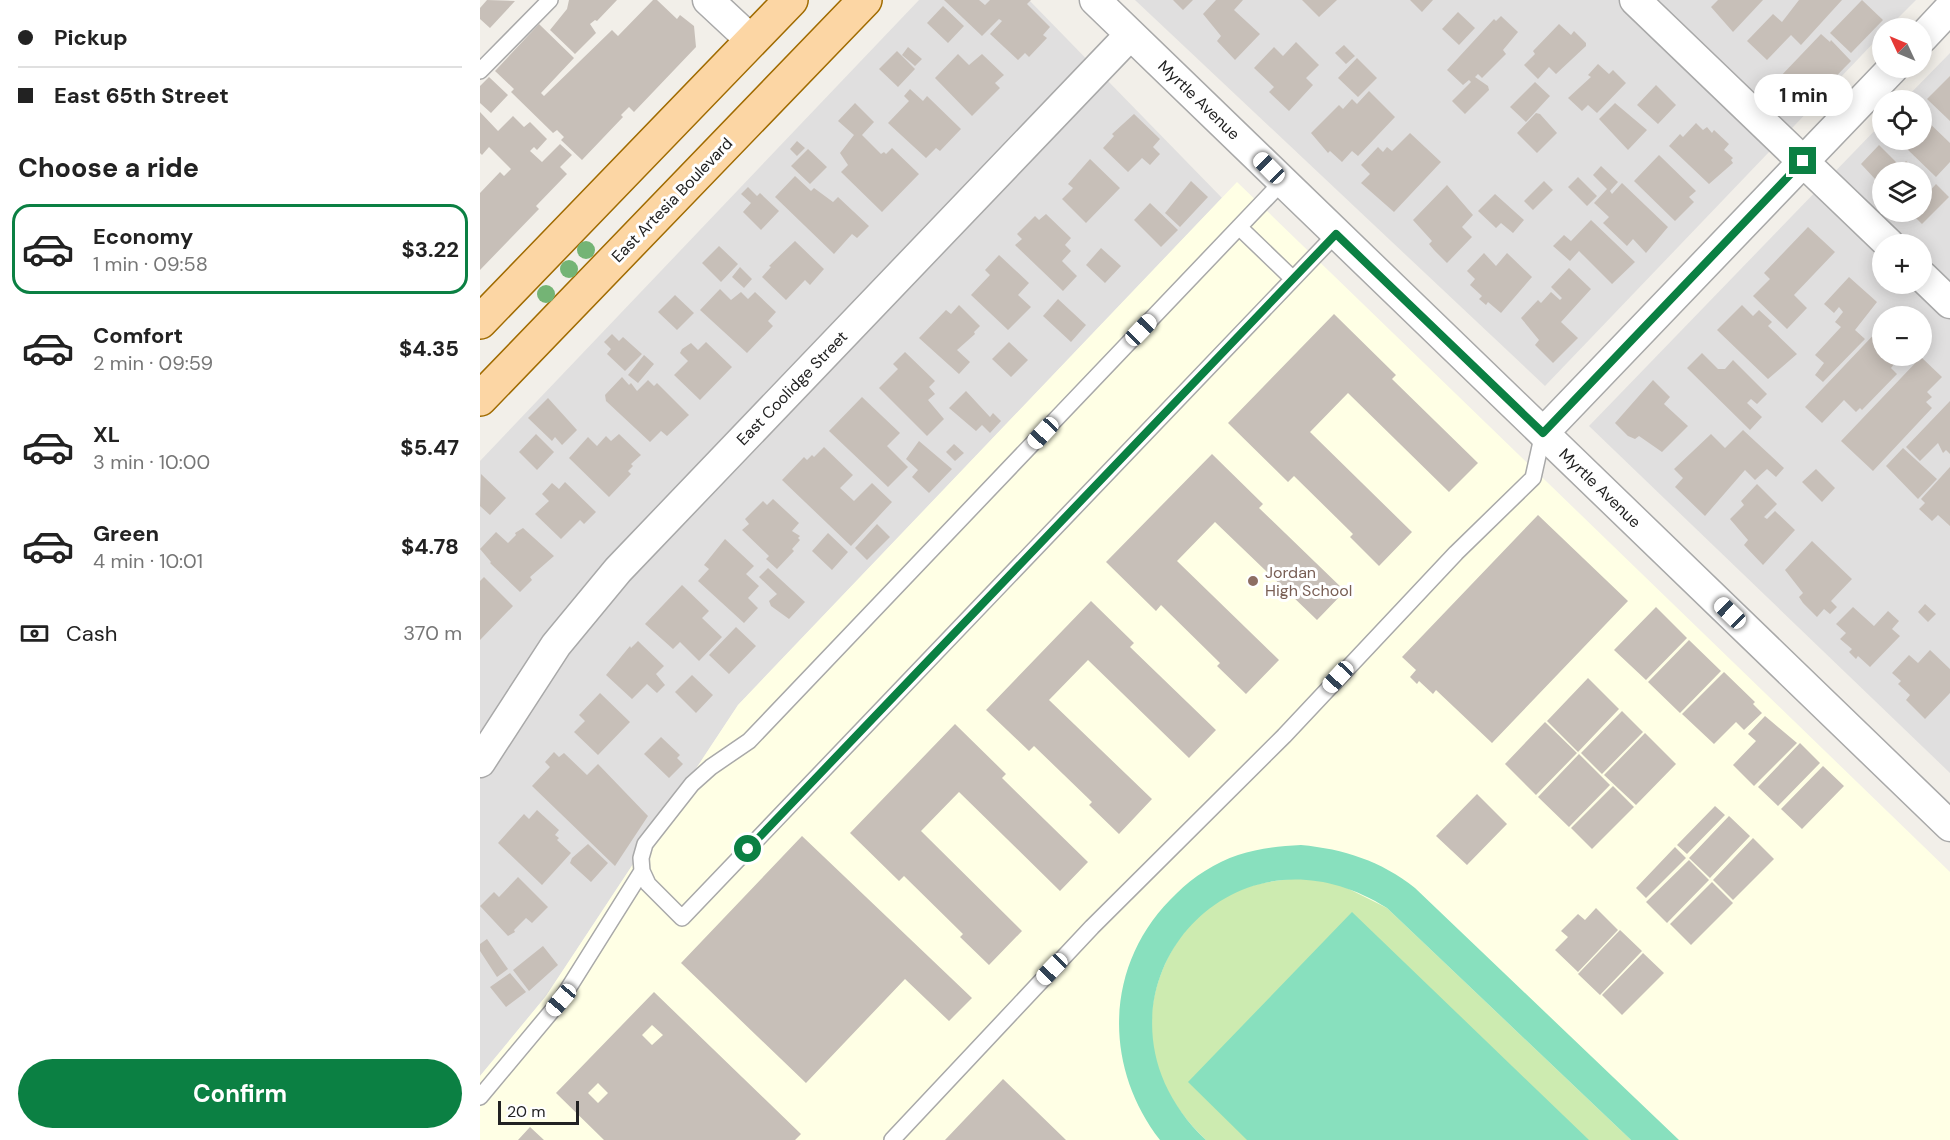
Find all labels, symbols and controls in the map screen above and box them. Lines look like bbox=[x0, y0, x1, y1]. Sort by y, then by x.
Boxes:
north arrow bbox=[1872, 18, 1932, 78]
map controls bbox=[1872, 18, 1932, 366]
text: Pickup bbox=[54, 23, 128, 52]
street label: Myrtle Avenue bbox=[1154, 56, 1244, 144]
callout: 1 min bbox=[1754, 74, 1852, 116]
text: East 65th Street bbox=[54, 81, 229, 110]
text: 1 min bbox=[1779, 82, 1828, 108]
button: locate bbox=[1872, 90, 1932, 150]
street label: East Artesia Boulevard bbox=[607, 133, 737, 267]
route end bbox=[1789, 147, 1816, 174]
car bbox=[1250, 149, 1288, 187]
text: Choose a ride bbox=[18, 150, 199, 185]
button: layers bbox=[1872, 162, 1932, 222]
icon: car bbox=[21, 222, 75, 276]
text: Economy bbox=[93, 222, 193, 251]
button: + bbox=[1872, 234, 1932, 294]
text: $3.22 bbox=[402, 235, 459, 264]
text: 1 min · 09:58 bbox=[93, 251, 208, 277]
button: − bbox=[1872, 306, 1932, 366]
car bbox=[1122, 311, 1160, 349]
icon: car bbox=[21, 321, 75, 375]
text: Comfort bbox=[93, 321, 183, 350]
street label: East Coolidge Street bbox=[732, 326, 852, 450]
text: $4.35 bbox=[399, 334, 459, 363]
text: 2 min · 09:59 bbox=[93, 350, 213, 376]
car bbox=[1024, 414, 1062, 452]
icon: car bbox=[21, 420, 75, 474]
text: XL bbox=[93, 420, 120, 449]
text: $5.47 bbox=[400, 433, 459, 462]
street label: Myrtle Avenue bbox=[1555, 444, 1645, 532]
text: 3 min · 10:00 bbox=[93, 449, 210, 475]
icon: car bbox=[21, 519, 75, 573]
text: Green bbox=[93, 519, 159, 548]
text: $4.78 bbox=[401, 532, 459, 561]
text: 4 min · 10:01 bbox=[93, 548, 203, 574]
place label: Jordan High School bbox=[1265, 562, 1352, 601]
marker: Jordan High School bbox=[1246, 574, 1260, 588]
car bbox=[1711, 594, 1749, 632]
icon: cash bbox=[18, 617, 51, 650]
text: Cash bbox=[66, 619, 117, 648]
text: 370 m bbox=[403, 620, 462, 646]
car bbox=[1319, 658, 1357, 696]
route start bbox=[734, 835, 761, 862]
car bbox=[1033, 950, 1071, 988]
car bbox=[543, 980, 579, 1020]
button: Confirm bbox=[18, 1059, 462, 1128]
scale bar bbox=[498, 1098, 579, 1126]
text: 20 m bbox=[507, 1101, 546, 1122]

